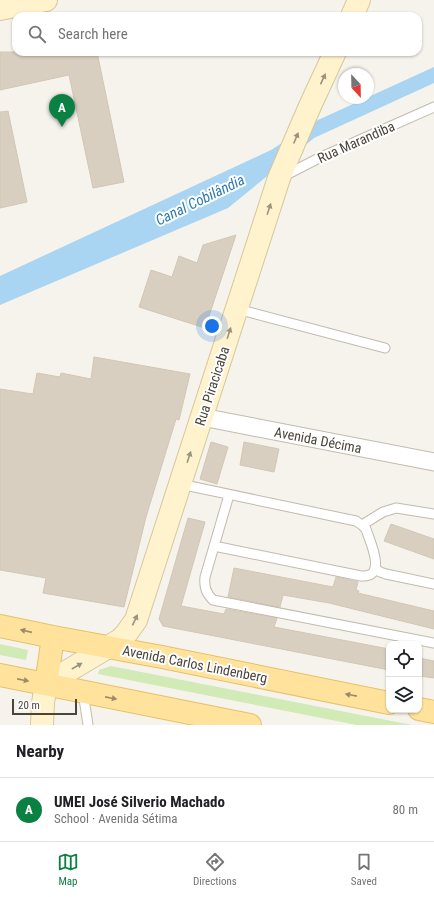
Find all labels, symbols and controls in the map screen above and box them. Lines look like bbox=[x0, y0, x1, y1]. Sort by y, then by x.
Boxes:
search box bbox=[12, 12, 422, 56]
icon: search bbox=[26, 23, 48, 45]
text: Search here bbox=[58, 25, 128, 43]
north arrow bbox=[338, 68, 374, 104]
one-way arrow bbox=[320, 74, 326, 85]
pin: A bbox=[49, 94, 75, 127]
street label: Rua Marandiba bbox=[315, 118, 397, 166]
one-way arrow bbox=[293, 132, 300, 144]
water label: Canal Cobilândia bbox=[152, 171, 248, 229]
one-way arrow bbox=[266, 203, 272, 215]
your location bbox=[202, 316, 222, 336]
one-way arrow bbox=[226, 327, 232, 339]
street label: Rua Piracicaba bbox=[192, 344, 232, 428]
street label: Avenida Décima bbox=[273, 424, 363, 456]
one-way arrow bbox=[186, 450, 192, 462]
one-way arrow bbox=[132, 614, 138, 625]
one-way arrow bbox=[20, 628, 33, 634]
map controls bbox=[386, 641, 422, 713]
button: locate bbox=[386, 641, 422, 677]
street label: Avenida Carlos Lindenberg bbox=[121, 642, 269, 686]
one-way arrow bbox=[71, 662, 83, 669]
one-way arrow bbox=[17, 677, 29, 683]
button: layers bbox=[386, 677, 422, 713]
one-way arrow bbox=[345, 692, 357, 698]
one-way arrow bbox=[105, 695, 117, 701]
scale bar bbox=[12, 697, 77, 716]
text: 20 m bbox=[18, 699, 40, 712]
text: Nearby bbox=[16, 741, 64, 761]
text: UMEI José Silverio Machado bbox=[54, 793, 225, 811]
text: A bbox=[25, 802, 33, 817]
text: 80 m bbox=[392, 802, 418, 817]
text: School · Avenida Sétima bbox=[54, 811, 178, 826]
tab: Map bbox=[57, 851, 79, 888]
tab: Directions bbox=[193, 851, 237, 888]
tab: Saved bbox=[351, 851, 377, 888]

